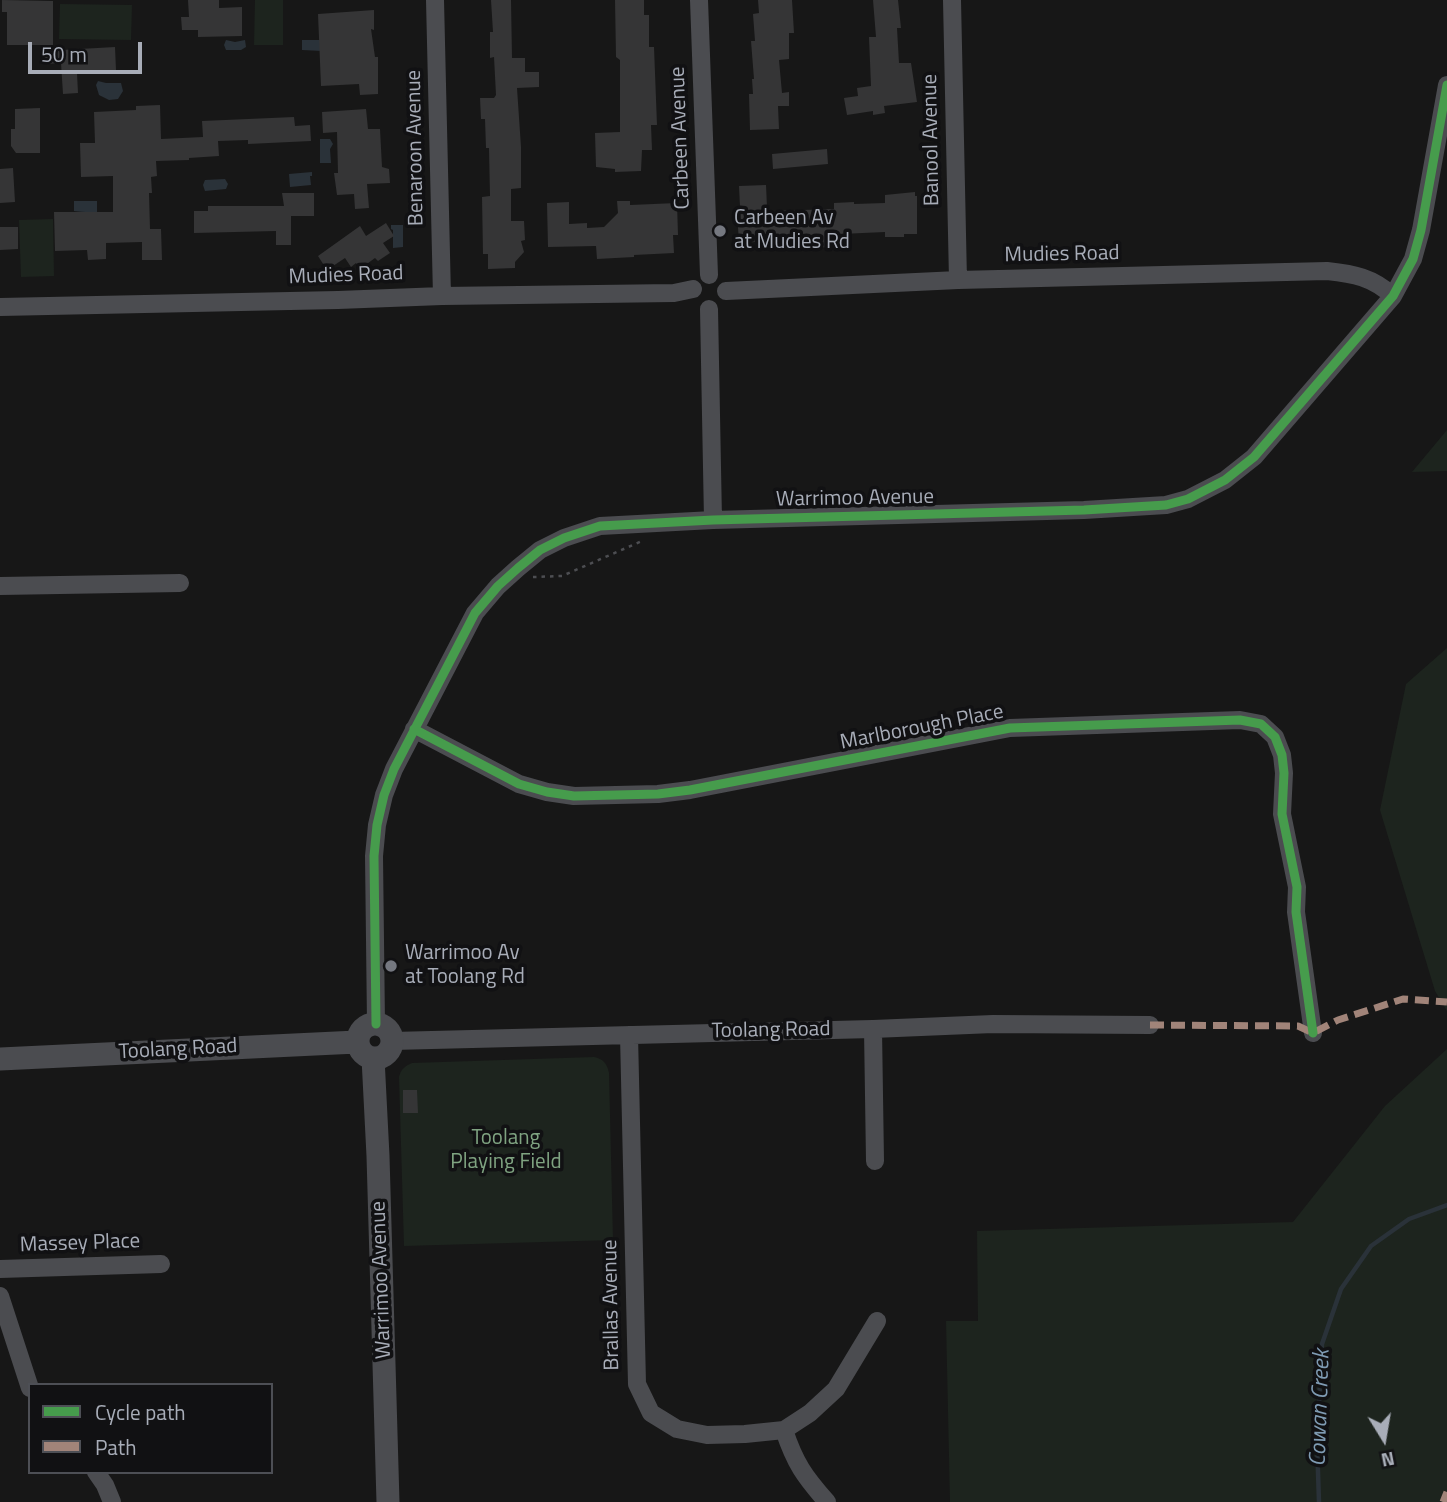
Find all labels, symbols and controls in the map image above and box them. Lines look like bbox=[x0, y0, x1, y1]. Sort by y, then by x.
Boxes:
scale bar bbox=[32, 28, 145, 72]
text: 50 m bbox=[41, 38, 87, 70]
street label: Carbeen Avenue bbox=[666, 66, 696, 210]
street label: Benaroon Avenue bbox=[402, 70, 430, 226]
street label: Banool Avenue bbox=[918, 74, 946, 206]
place label: Carbeen Av at Mudies Rd bbox=[734, 206, 850, 256]
marker: Carbeen Av at Mudies Rd bbox=[712, 223, 728, 239]
street label: Mudies Road bbox=[1004, 241, 1120, 269]
street label: Mudies Road bbox=[288, 261, 404, 291]
street label: Warrimoo Avenue bbox=[776, 485, 934, 513]
street label: Marlborough Place bbox=[838, 700, 1006, 756]
place label: Warrimoo Av at Toolang Rd bbox=[405, 941, 525, 991]
marker: Warrimoo Av at Toolang Rd bbox=[383, 958, 399, 974]
street label: Toolang Road bbox=[711, 1017, 831, 1045]
street label: Toolang Road bbox=[118, 1034, 238, 1066]
park label: Toolang Playing Field bbox=[450, 1126, 562, 1176]
street label: Warrimoo Avenue bbox=[367, 1201, 397, 1359]
street label: Massey Place bbox=[19, 1229, 141, 1259]
street label: Brallas Avenue bbox=[598, 1239, 626, 1371]
water label: Cowan Creek bbox=[1305, 1349, 1337, 1467]
legend bbox=[28, 1383, 273, 1474]
text: Cycle path bbox=[95, 1396, 186, 1428]
north arrow bbox=[1349, 1404, 1419, 1474]
text: Path bbox=[95, 1431, 137, 1463]
text: N bbox=[1379, 1445, 1397, 1476]

